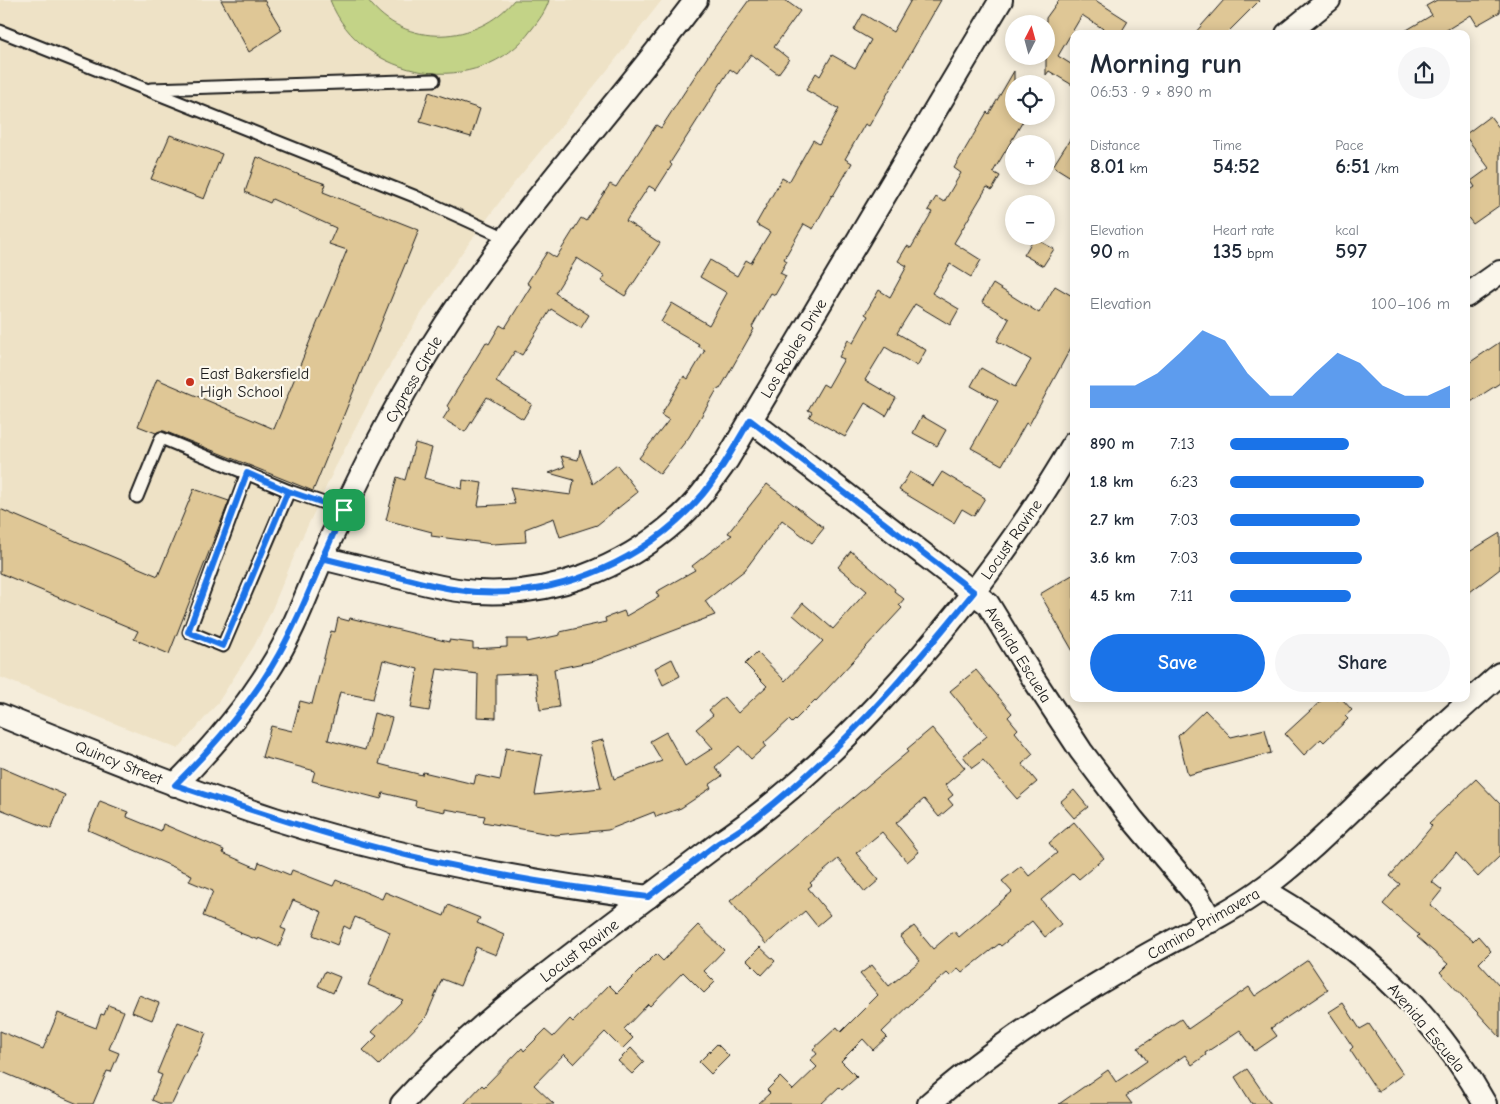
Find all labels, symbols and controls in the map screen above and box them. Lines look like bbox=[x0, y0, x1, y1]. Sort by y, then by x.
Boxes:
north arrow bbox=[1005, 15, 1055, 65]
map controls bbox=[1005, 15, 1055, 245]
button: share bbox=[1398, 47, 1450, 99]
text: Morning run bbox=[1090, 48, 1242, 80]
button: locate bbox=[1005, 75, 1055, 125]
text: 06:53 · 9 × 890 m bbox=[1090, 83, 1212, 101]
button: + bbox=[1005, 135, 1055, 185]
text: Distance bbox=[1090, 137, 1140, 154]
text: Time bbox=[1213, 137, 1242, 154]
text: Pace bbox=[1335, 137, 1364, 154]
text: 8.01 bbox=[1090, 154, 1125, 178]
text: 54:52 bbox=[1213, 154, 1260, 178]
text: 6:51 bbox=[1335, 154, 1370, 178]
text: km bbox=[1125, 160, 1148, 177]
text: /km bbox=[1370, 160, 1399, 177]
button: − bbox=[1005, 195, 1055, 245]
text: Elevation bbox=[1090, 222, 1144, 239]
text: Heart rate bbox=[1213, 222, 1274, 239]
text: kcal bbox=[1335, 222, 1359, 239]
text: 90 bbox=[1090, 239, 1113, 263]
text: 135 bbox=[1213, 239, 1242, 263]
text: 597 bbox=[1335, 239, 1367, 263]
text: m bbox=[1113, 245, 1129, 262]
text: bpm bbox=[1242, 245, 1274, 262]
text: Elevation bbox=[1090, 295, 1151, 313]
text: 100–106 m bbox=[1371, 295, 1450, 313]
street label: Los Robles Drive bbox=[757, 296, 831, 401]
street label: Cypress Circle bbox=[382, 333, 446, 426]
place label: East Bakersfield High School bbox=[200, 365, 309, 401]
marker: East Bakersfield High School bbox=[184, 376, 196, 388]
text: 890 m bbox=[1090, 435, 1134, 453]
text: 7:13 bbox=[1170, 435, 1195, 453]
text: 1.8 km bbox=[1090, 473, 1134, 491]
text: 6:23 bbox=[1170, 473, 1198, 491]
pin bbox=[323, 489, 365, 531]
icon: arrive bbox=[330, 496, 358, 524]
street label: Locust Ravine bbox=[978, 496, 1046, 583]
text: 2.7 km bbox=[1090, 511, 1134, 529]
text: 7:03 bbox=[1170, 511, 1198, 529]
text: 3.6 km bbox=[1090, 549, 1135, 567]
text: 7:03 bbox=[1170, 549, 1198, 567]
text: 4.5 km bbox=[1090, 587, 1135, 605]
text: 7:11 bbox=[1170, 587, 1193, 605]
street label: Avenida Escuela bbox=[981, 603, 1055, 706]
button: Save bbox=[1090, 634, 1265, 692]
button: Share bbox=[1275, 634, 1450, 692]
street label: Quincy Street bbox=[72, 737, 165, 789]
street label: Camino Primavera bbox=[1144, 884, 1263, 963]
street label: Locust Ravine bbox=[537, 915, 622, 986]
street label: Avenida Escuela bbox=[1384, 980, 1469, 1076]

